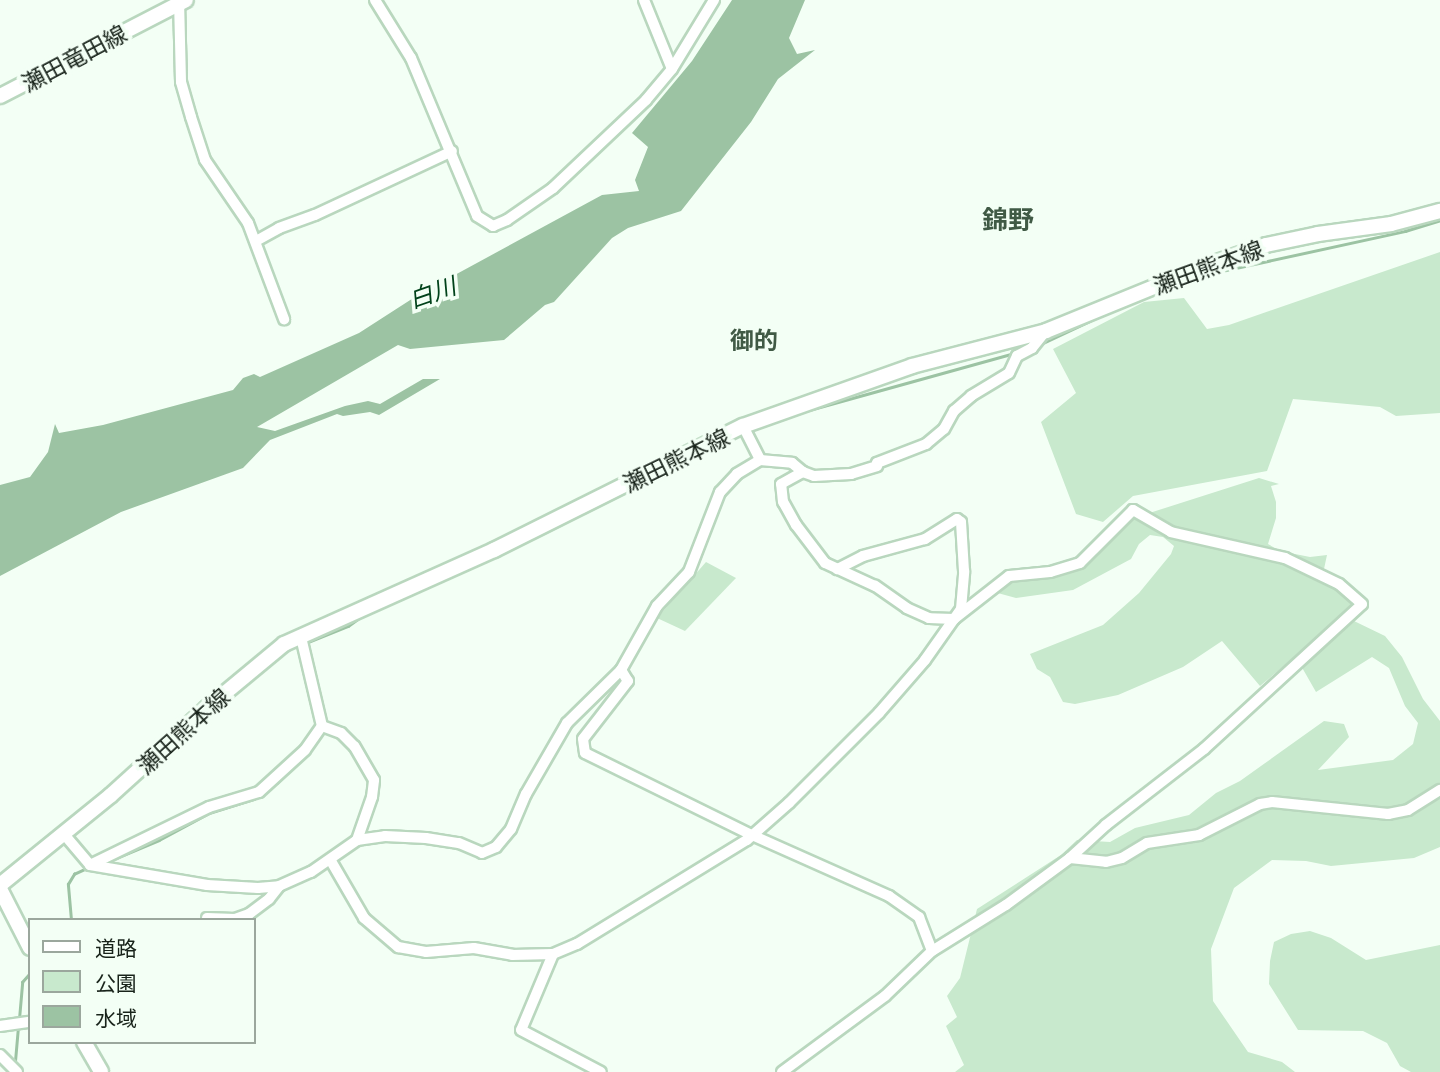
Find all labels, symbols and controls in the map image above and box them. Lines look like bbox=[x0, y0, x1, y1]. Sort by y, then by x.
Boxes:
street label: 瀬田竜田線 bbox=[17, 19, 131, 97]
district label: 錦野 bbox=[982, 204, 1034, 236]
street label: 瀬田熊本線 bbox=[1149, 234, 1267, 300]
water label: 白川 bbox=[405, 271, 459, 313]
district label: 御的 bbox=[730, 326, 778, 354]
street label: 瀬田熊本線 bbox=[618, 422, 734, 498]
street label: 瀬田熊本線 bbox=[131, 682, 235, 780]
legend bbox=[28, 918, 256, 1044]
text: 道路 bbox=[95, 935, 137, 961]
text: 公園 bbox=[95, 970, 137, 996]
text: 水域 bbox=[95, 1005, 137, 1031]

